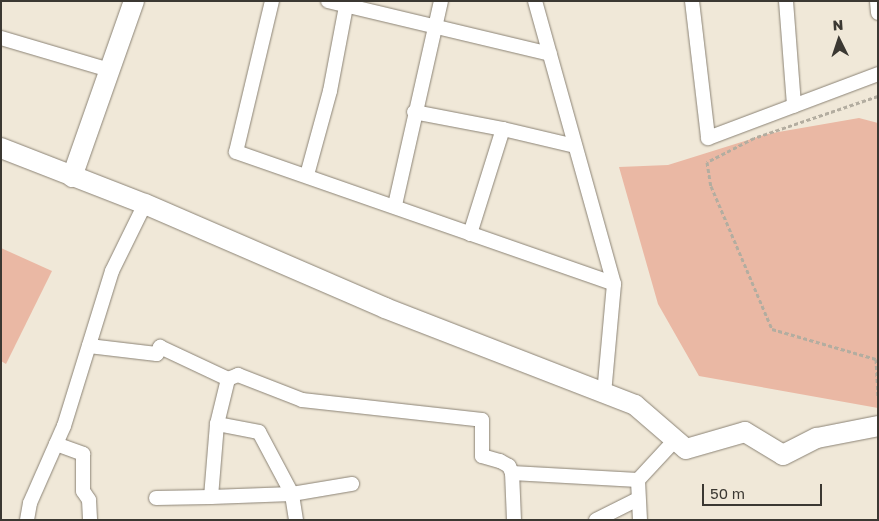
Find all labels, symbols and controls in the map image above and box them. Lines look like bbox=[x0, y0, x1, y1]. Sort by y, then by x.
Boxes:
north arrow bbox=[814, 15, 864, 65]
text: N bbox=[832, 16, 844, 33]
scale bar bbox=[704, 474, 824, 506]
text: 50 m bbox=[710, 484, 745, 502]

